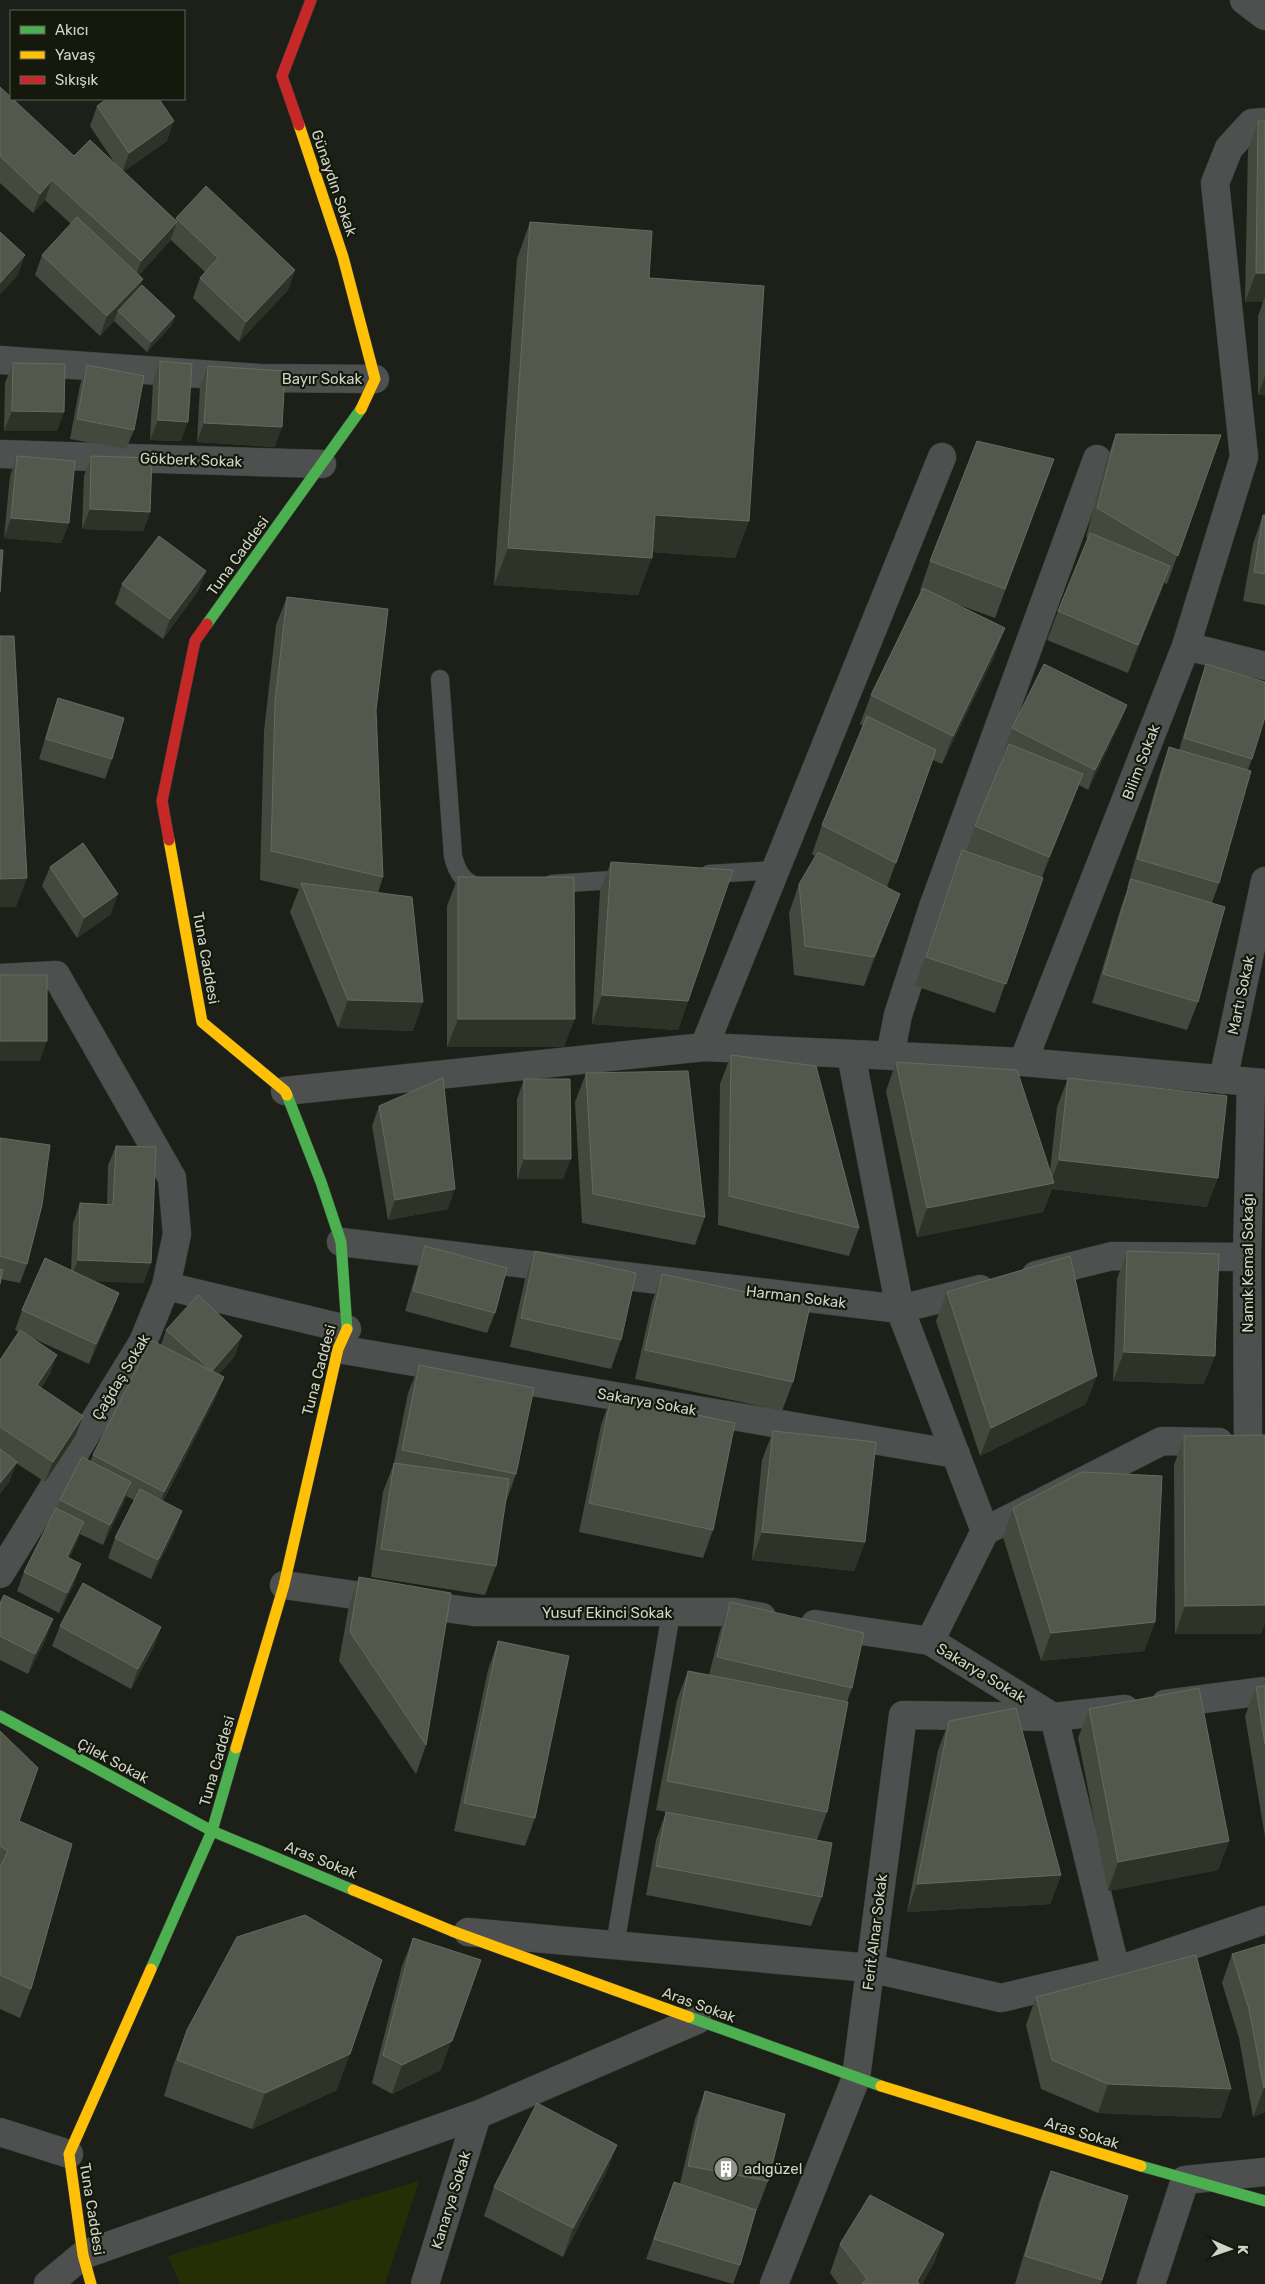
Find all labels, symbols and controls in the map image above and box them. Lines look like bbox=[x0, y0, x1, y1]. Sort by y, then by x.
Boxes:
legend bbox=[10, 10, 185, 100]
text: Akıcı bbox=[55, 21, 88, 39]
text: Yavaş bbox=[55, 46, 96, 64]
text: Sıkışık bbox=[55, 71, 99, 89]
street label: Günaydın Sokak bbox=[307, 127, 361, 239]
street label: Bayır Sokak bbox=[282, 370, 363, 388]
street label: Gökberk Sokak bbox=[140, 449, 243, 471]
street label: Tuna Caddesi bbox=[203, 513, 273, 599]
street label: Bilim Sokak bbox=[1118, 721, 1164, 802]
street label: Tuna Caddesi bbox=[189, 910, 223, 1006]
street label: Martı Sokak bbox=[1224, 953, 1258, 1036]
street label: Namık Kemal Sokağı bbox=[1239, 1193, 1257, 1333]
street label: Harman Sokak bbox=[745, 1282, 847, 1312]
street label: Tuna Caddesi bbox=[298, 1323, 340, 1417]
street label: Çağdaş Sokak bbox=[88, 1330, 154, 1423]
street label: Sakarya Sokak bbox=[596, 1384, 698, 1420]
street label: Yusuf Ekinci Sokak bbox=[542, 1604, 672, 1622]
street label: Sakarya Sokak bbox=[933, 1639, 1029, 1707]
street label: Tuna Caddesi bbox=[195, 1714, 239, 1808]
street label: Çilek Sokak bbox=[74, 1735, 152, 1787]
street label: Aras Sokak bbox=[282, 1837, 360, 1883]
street label: Ferit Alnar Sokak bbox=[859, 1873, 891, 1991]
street label: Aras Sokak bbox=[660, 1983, 738, 2027]
street label: Aras Sokak bbox=[1043, 2113, 1122, 2153]
street label: Kanarya Sokak bbox=[428, 2148, 475, 2251]
building icon: adıgüzel bbox=[713, 2156, 739, 2182]
place label: adıgüzel bbox=[744, 2160, 802, 2178]
street label: Tuna Caddesi bbox=[76, 2161, 108, 2257]
north arrow bbox=[1205, 2224, 1255, 2274]
text: K bbox=[1234, 2244, 1251, 2255]

